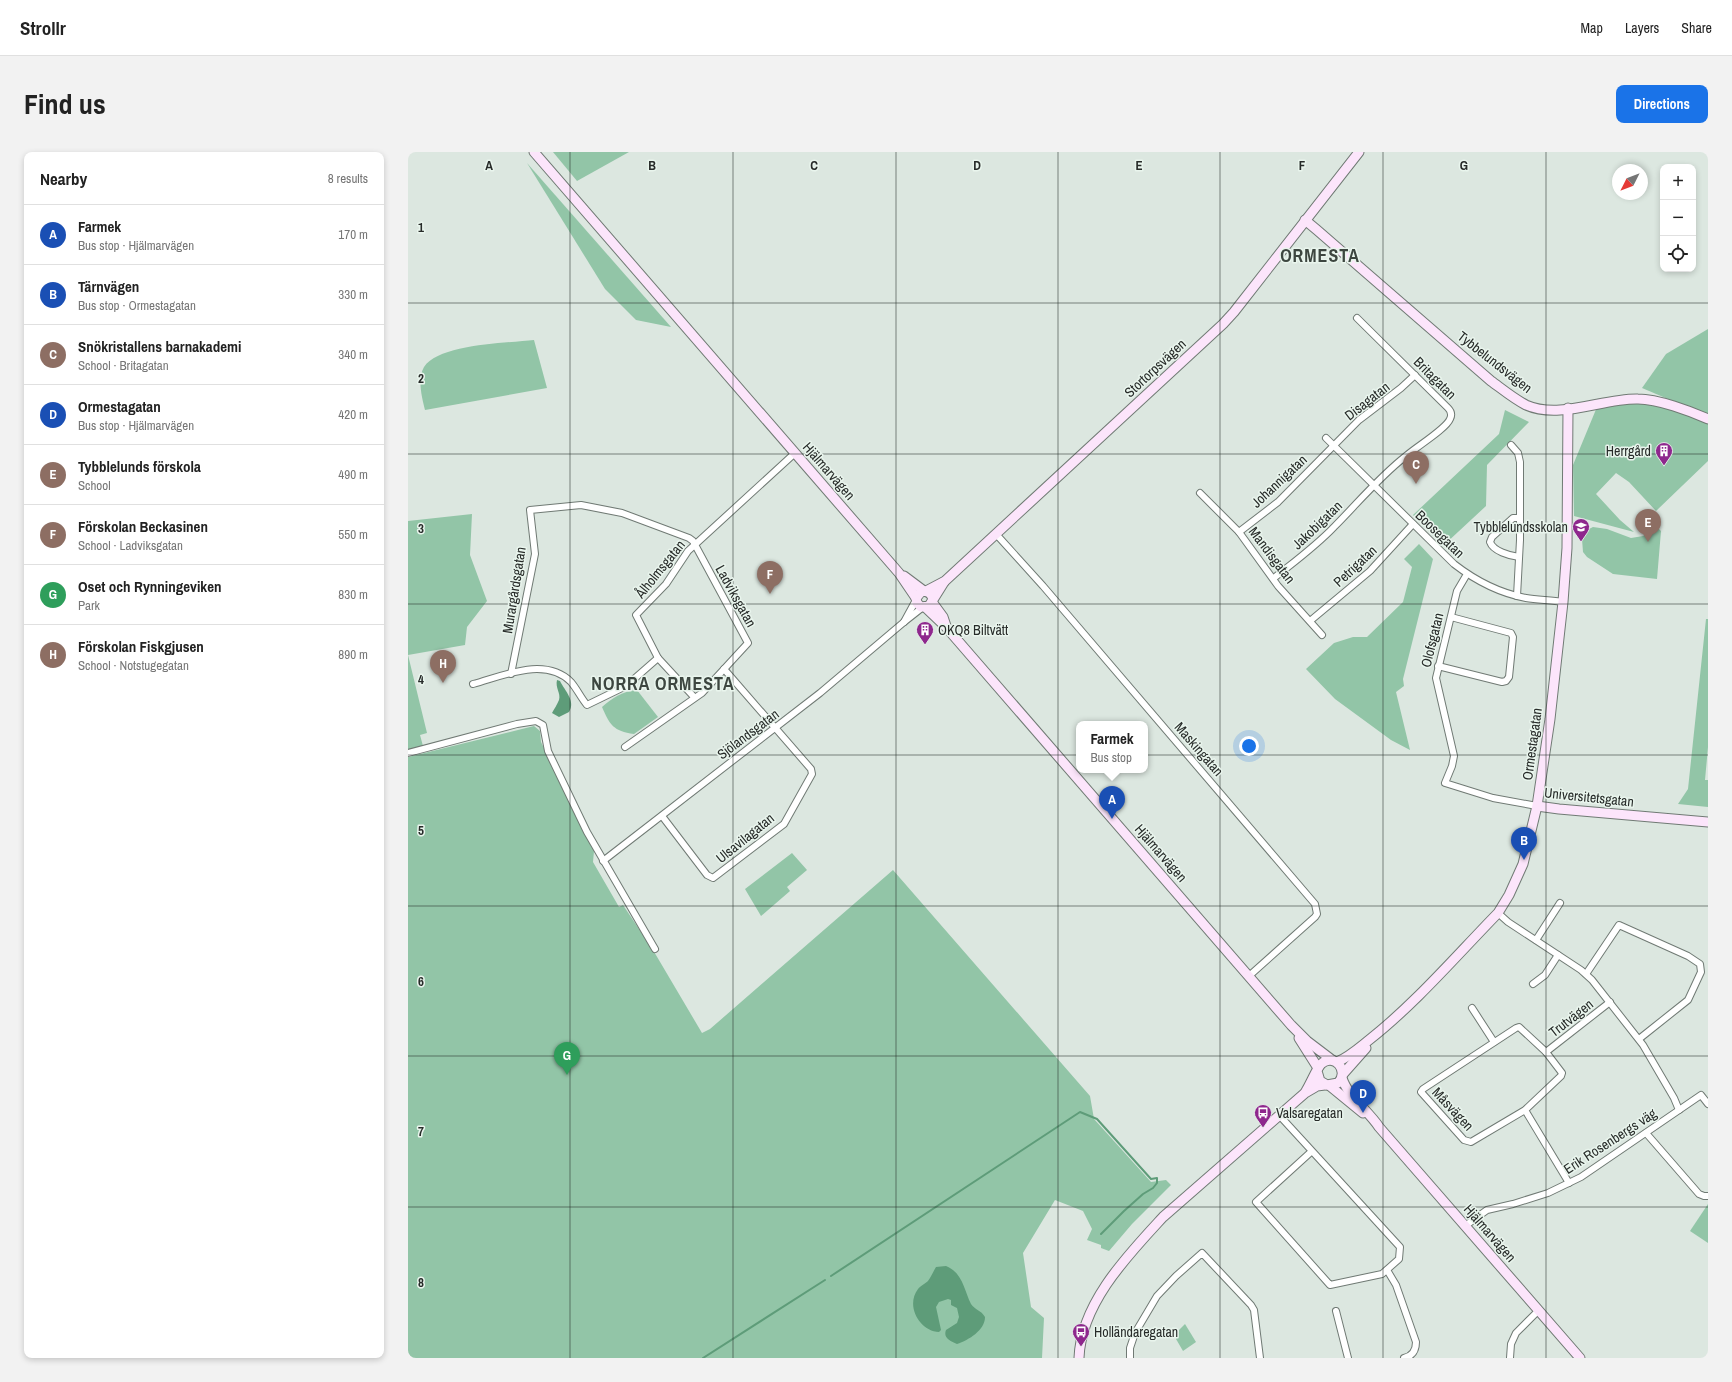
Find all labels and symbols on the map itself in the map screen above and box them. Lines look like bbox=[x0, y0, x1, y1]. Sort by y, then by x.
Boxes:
text: A bbox=[485, 157, 493, 174]
text: B bbox=[648, 157, 656, 174]
text: C bbox=[810, 157, 818, 174]
text: D bbox=[973, 157, 981, 174]
text: E bbox=[1135, 157, 1143, 174]
text: F bbox=[1299, 157, 1306, 174]
text: G bbox=[1460, 157, 1468, 174]
north arrow bbox=[1612, 164, 1648, 200]
text: 1 bbox=[418, 219, 424, 236]
district label: ORMESTA bbox=[1280, 243, 1360, 268]
street label: Tybbelundsvägen bbox=[1454, 327, 1536, 397]
street label: Stortorpsvägen bbox=[1120, 335, 1190, 401]
street label: Britagatan bbox=[1410, 353, 1460, 403]
text: 2 bbox=[418, 370, 424, 387]
street label: Disagatan bbox=[1341, 378, 1393, 424]
street label: Hjälmarvägen bbox=[799, 438, 859, 504]
building icon: Herrgård bbox=[1654, 441, 1674, 466]
place label: Herrgård bbox=[1606, 442, 1651, 460]
street label: Johannigatan bbox=[1247, 451, 1311, 511]
pin: C bbox=[1403, 451, 1429, 484]
street label: Jakobigatan bbox=[1288, 497, 1346, 553]
street label: Boosegatan bbox=[1412, 506, 1468, 562]
pin: E bbox=[1635, 509, 1661, 542]
school or university icon: Tybblelundsskolan bbox=[1571, 517, 1591, 542]
place label: Tybblelundsskolan bbox=[1474, 518, 1568, 536]
text: 3 bbox=[418, 520, 424, 537]
street label: Mandisgatan bbox=[1245, 523, 1299, 587]
street label: Ålholmsgatan bbox=[630, 536, 689, 602]
street label: Petrigatan bbox=[1329, 541, 1381, 591]
street label: Murargårdsgatan bbox=[498, 545, 530, 635]
pin: F bbox=[757, 561, 783, 594]
street label: Ladviksgatan bbox=[712, 562, 760, 630]
street label: Olofsgatan bbox=[1417, 611, 1447, 669]
building icon: OKQ8 Biltvätt bbox=[915, 620, 935, 645]
place label: OKQ8 Biltvätt bbox=[938, 621, 1008, 639]
pin: H bbox=[430, 650, 456, 683]
text: 4 bbox=[418, 671, 424, 688]
district label: NORRA ORMESTA bbox=[591, 671, 735, 696]
street label: Sjölandsgatan bbox=[714, 705, 782, 763]
street label: Ormestagatan bbox=[1518, 707, 1546, 781]
street label: Maskingatan bbox=[1171, 718, 1227, 780]
your location bbox=[1239, 736, 1259, 756]
street label: Universitetsgatan bbox=[1543, 783, 1635, 811]
pin: A bbox=[1099, 786, 1125, 819]
street label: Ulsavilagatan bbox=[712, 809, 778, 867]
street label: Hjälmarvägen bbox=[1131, 820, 1191, 886]
text: 5 bbox=[418, 822, 424, 839]
pin: B bbox=[1511, 827, 1537, 860]
text: 6 bbox=[418, 973, 424, 990]
street label: Trutvägen bbox=[1545, 995, 1597, 1041]
pin: G bbox=[554, 1042, 580, 1075]
pin: D bbox=[1350, 1080, 1376, 1113]
street label: Måsvägen bbox=[1428, 1083, 1478, 1135]
bus stop icon: Valsaregatan bbox=[1253, 1103, 1273, 1128]
place label: Valsaregatan bbox=[1276, 1104, 1343, 1122]
street label: Erik Rosenbergs väg bbox=[1560, 1104, 1660, 1178]
text: 7 bbox=[418, 1123, 424, 1140]
street label: Hjälmarvägen bbox=[1460, 1200, 1520, 1266]
text: 8 bbox=[418, 1274, 424, 1291]
bus stop icon: Holländaregatan bbox=[1071, 1322, 1091, 1347]
place label: Holländaregatan bbox=[1094, 1323, 1178, 1341]

